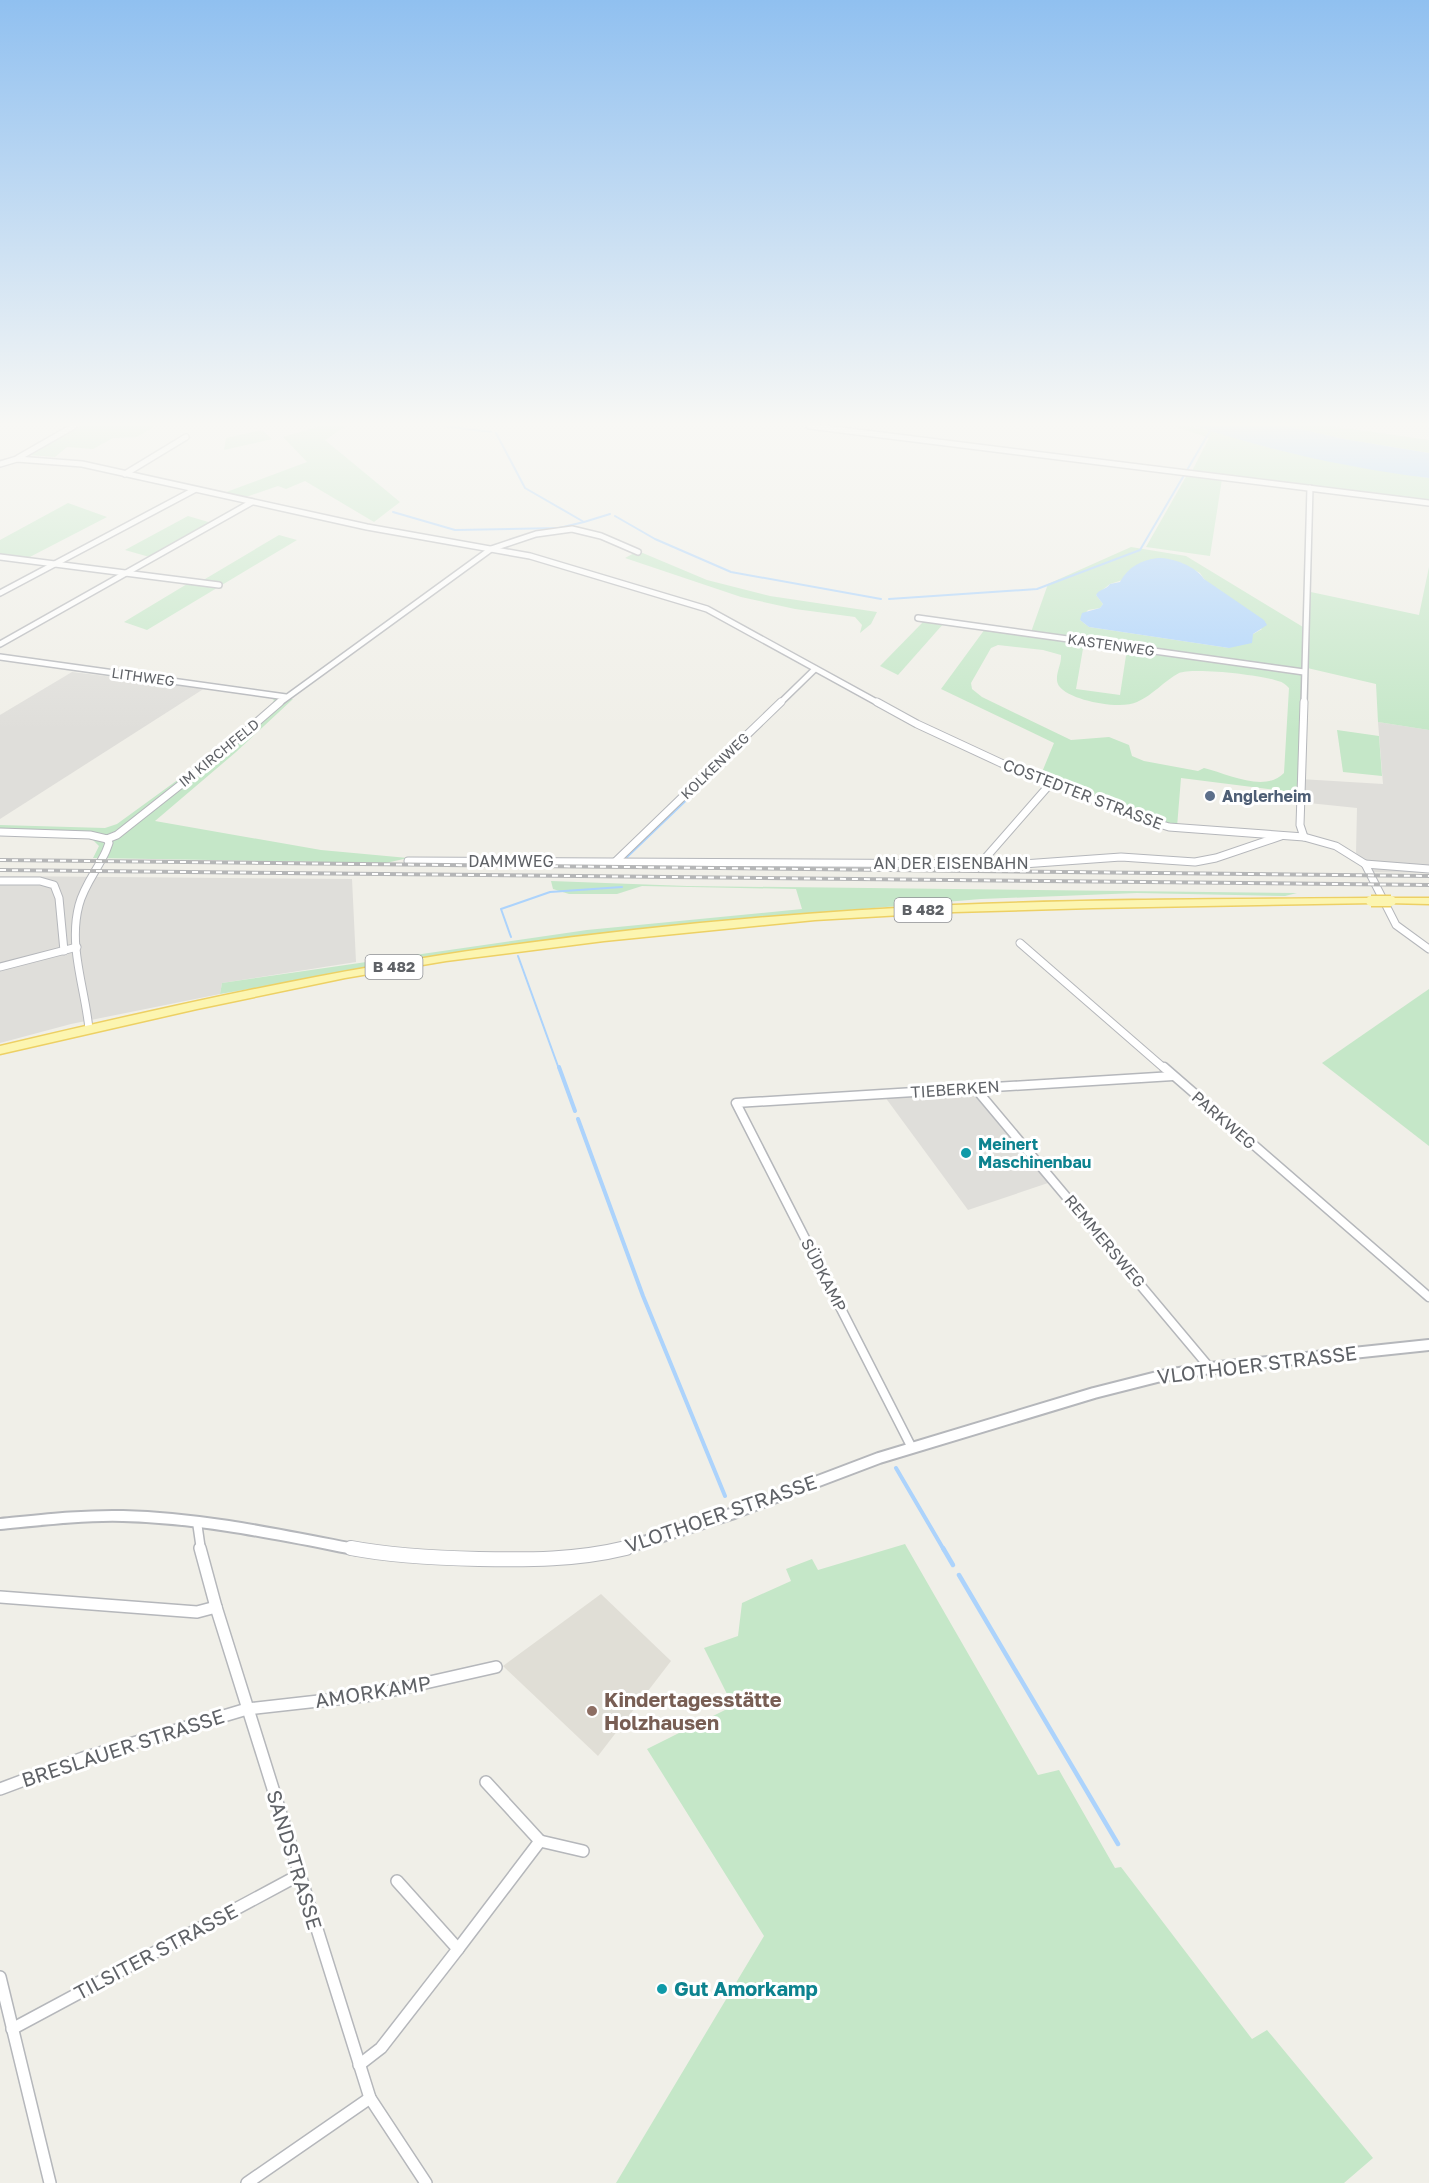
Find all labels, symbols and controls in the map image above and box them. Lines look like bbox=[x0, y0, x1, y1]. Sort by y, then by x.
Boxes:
street label: KASTENWEG bbox=[1066, 630, 1156, 659]
street label: LITHWEG bbox=[110, 664, 176, 689]
street label: IM KIRCHFELD bbox=[175, 715, 262, 790]
street label: KOLKENWEG bbox=[677, 729, 752, 802]
street label: COSTEDTER STRASSE bbox=[1000, 754, 1166, 834]
place label: Anglerheim bbox=[1222, 786, 1311, 806]
marker: Anglerheim bbox=[1203, 789, 1217, 803]
street label: DAMMWEG bbox=[468, 851, 554, 871]
street label: AN DER EISENBAHN bbox=[873, 853, 1029, 873]
road number: B 482 bbox=[894, 898, 952, 922]
road number: B 482 bbox=[366, 955, 422, 979]
street label: TIEBERKEN bbox=[910, 1076, 1000, 1102]
street label: PARKWEG bbox=[1188, 1087, 1260, 1153]
place label: Meinert Maschinenbau bbox=[978, 1134, 1091, 1172]
marker: Meinert Maschinenbau bbox=[959, 1146, 973, 1160]
street label: REMMERSWEG bbox=[1060, 1190, 1150, 1292]
street label: SÜDKAMP bbox=[797, 1235, 851, 1315]
street label: VLOTHOER STRASSE bbox=[1156, 1340, 1358, 1388]
street label: VLOTHOER STRASSE bbox=[622, 1469, 820, 1557]
street label: AMORKAMP bbox=[313, 1670, 432, 1712]
place label: Kindertagesstätte Holzhausen bbox=[604, 1687, 782, 1734]
street label: BRESLAUER STRASSE bbox=[18, 1703, 227, 1791]
marker: Kindertagesstätte Holzhausen bbox=[585, 1704, 599, 1718]
street label: SANDSTRASSE bbox=[262, 1787, 328, 1932]
street label: TILSITER STRASSE bbox=[70, 1898, 241, 2004]
place label: Gut Amorkamp bbox=[674, 1976, 818, 2000]
marker: Gut Amorkamp bbox=[655, 1982, 669, 1996]

